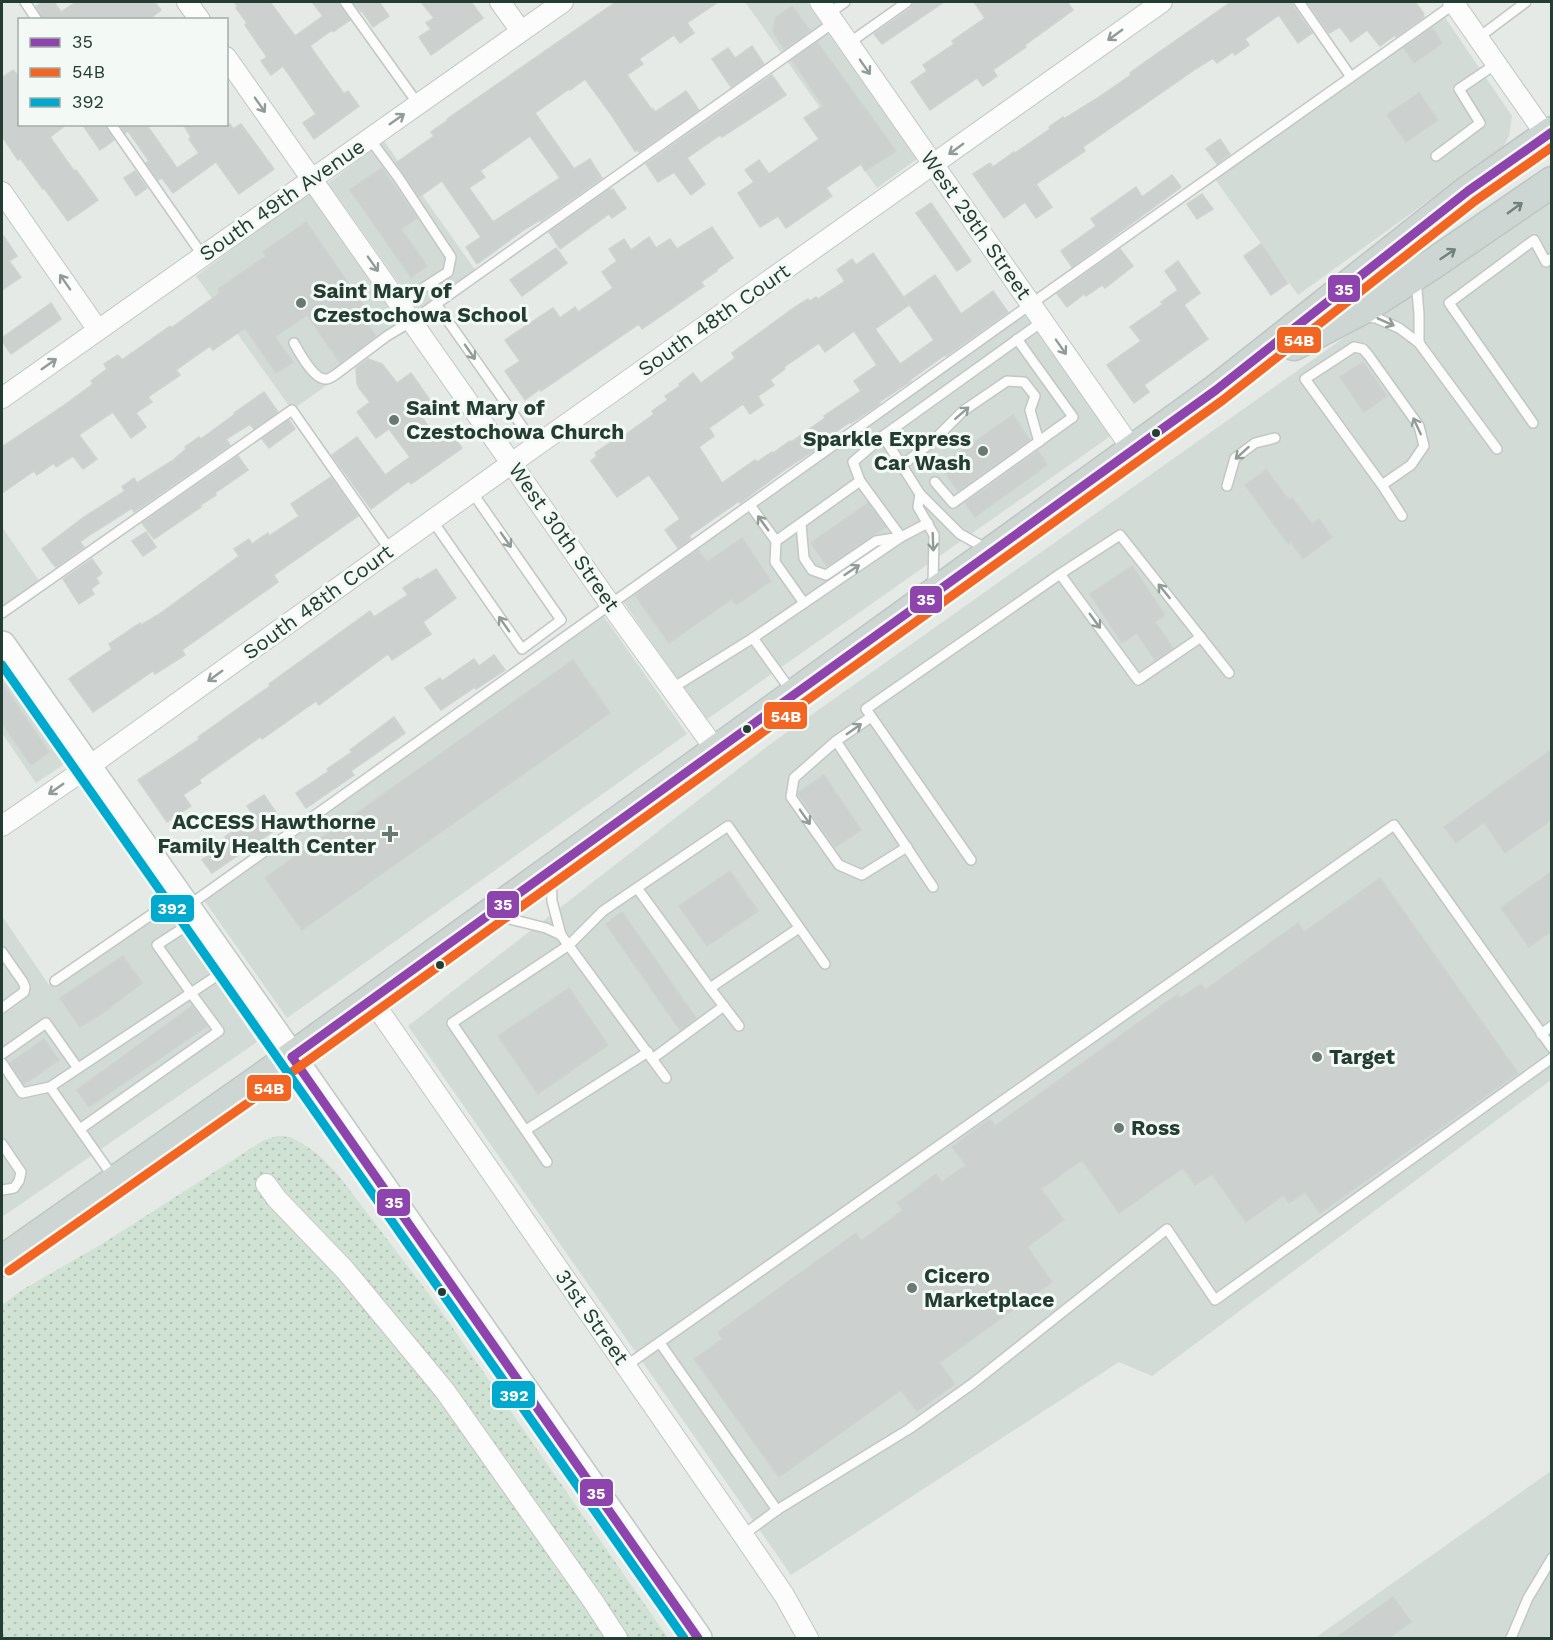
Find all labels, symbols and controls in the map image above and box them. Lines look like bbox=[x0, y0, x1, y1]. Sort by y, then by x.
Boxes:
legend bbox=[18, 18, 228, 126]
one-way arrow bbox=[1107, 29, 1123, 42]
text: 35 bbox=[72, 31, 93, 52]
one-way arrow bbox=[859, 58, 871, 74]
text: 54B bbox=[72, 61, 105, 82]
text: 392 bbox=[72, 91, 104, 112]
one-way arrow bbox=[254, 96, 266, 112]
one-way arrow bbox=[389, 113, 405, 125]
street label: South 49th Avenue bbox=[194, 133, 369, 266]
one-way arrow bbox=[948, 143, 964, 155]
street label: West 29th Street bbox=[916, 145, 1037, 304]
one-way arrow bbox=[1506, 202, 1522, 214]
one-way arrow bbox=[1439, 248, 1455, 260]
one-way arrow bbox=[367, 256, 379, 272]
street label: South 48th Court bbox=[633, 258, 795, 381]
one-way arrow bbox=[59, 274, 71, 291]
line badge: 35 bbox=[1327, 274, 1361, 303]
place label: Saint Mary of Czestochowa School bbox=[313, 278, 528, 327]
text: 35 bbox=[1335, 280, 1353, 299]
marker: Saint Mary of Czestochowa School bbox=[294, 296, 308, 310]
one-way arrow bbox=[1377, 317, 1395, 329]
line badge: 54B bbox=[1276, 326, 1322, 354]
text: 54B bbox=[1284, 331, 1314, 350]
one-way arrow bbox=[1055, 338, 1067, 354]
one-way arrow bbox=[464, 343, 476, 359]
one-way arrow bbox=[41, 358, 57, 370]
place label: Saint Mary of Czestochowa Church bbox=[406, 395, 624, 444]
one-way arrow bbox=[954, 406, 969, 420]
marker: Saint Mary of Czestochowa Church bbox=[387, 413, 401, 427]
one-way arrow bbox=[1410, 418, 1422, 436]
place label: Sparkle Express Car Wash bbox=[803, 426, 971, 475]
unlabelled marker bbox=[1150, 427, 1162, 439]
marker: Sparkle Express Car Wash bbox=[976, 444, 990, 458]
one-way arrow bbox=[1235, 446, 1250, 460]
street label: West 30th Street bbox=[504, 457, 625, 616]
one-way arrow bbox=[757, 516, 769, 532]
one-way arrow bbox=[500, 531, 512, 547]
one-way arrow bbox=[927, 531, 938, 551]
street label: South 48th Court bbox=[238, 539, 398, 664]
one-way arrow bbox=[843, 564, 860, 576]
one-way arrow bbox=[1158, 583, 1171, 599]
line badge: 35 bbox=[909, 585, 943, 614]
text: 35 bbox=[917, 590, 935, 609]
one-way arrow bbox=[1089, 613, 1101, 629]
one-way arrow bbox=[498, 616, 510, 633]
one-way arrow bbox=[208, 670, 224, 682]
line badge: 54B bbox=[763, 701, 808, 730]
text: 54B bbox=[771, 707, 801, 726]
unlabelled marker bbox=[741, 723, 753, 735]
one-way arrow bbox=[845, 723, 861, 735]
one-way arrow bbox=[48, 782, 65, 795]
one-way arrow bbox=[799, 808, 811, 824]
place label: ACCESS Hawthorne Family Health Center bbox=[158, 809, 376, 858]
marker: ACCESS Hawthorne Family Health Center bbox=[381, 825, 399, 843]
line badge: 35 bbox=[486, 890, 520, 919]
line badge: 392 bbox=[150, 894, 195, 923]
text: 35 bbox=[494, 895, 512, 914]
text: 392 bbox=[158, 899, 186, 918]
unlabelled marker bbox=[434, 959, 446, 971]
place label: Target bbox=[1329, 1044, 1395, 1069]
marker: Target bbox=[1310, 1050, 1324, 1064]
line badge: 54B bbox=[246, 1074, 292, 1102]
text: 54B bbox=[254, 1079, 284, 1098]
place label: Ross bbox=[1131, 1115, 1180, 1140]
marker: Ross bbox=[1112, 1121, 1126, 1135]
line badge: 35 bbox=[376, 1188, 411, 1217]
text: 35 bbox=[385, 1193, 403, 1212]
place label: Cicero Marketplace bbox=[924, 1263, 1054, 1312]
street label: 31st Street bbox=[550, 1264, 635, 1369]
marker: Cicero Marketplace bbox=[905, 1281, 919, 1295]
unlabelled marker bbox=[436, 1286, 448, 1298]
line badge: 392 bbox=[491, 1380, 536, 1409]
text: 392 bbox=[500, 1386, 528, 1405]
line badge: 35 bbox=[579, 1478, 614, 1507]
text: 35 bbox=[587, 1484, 605, 1503]

